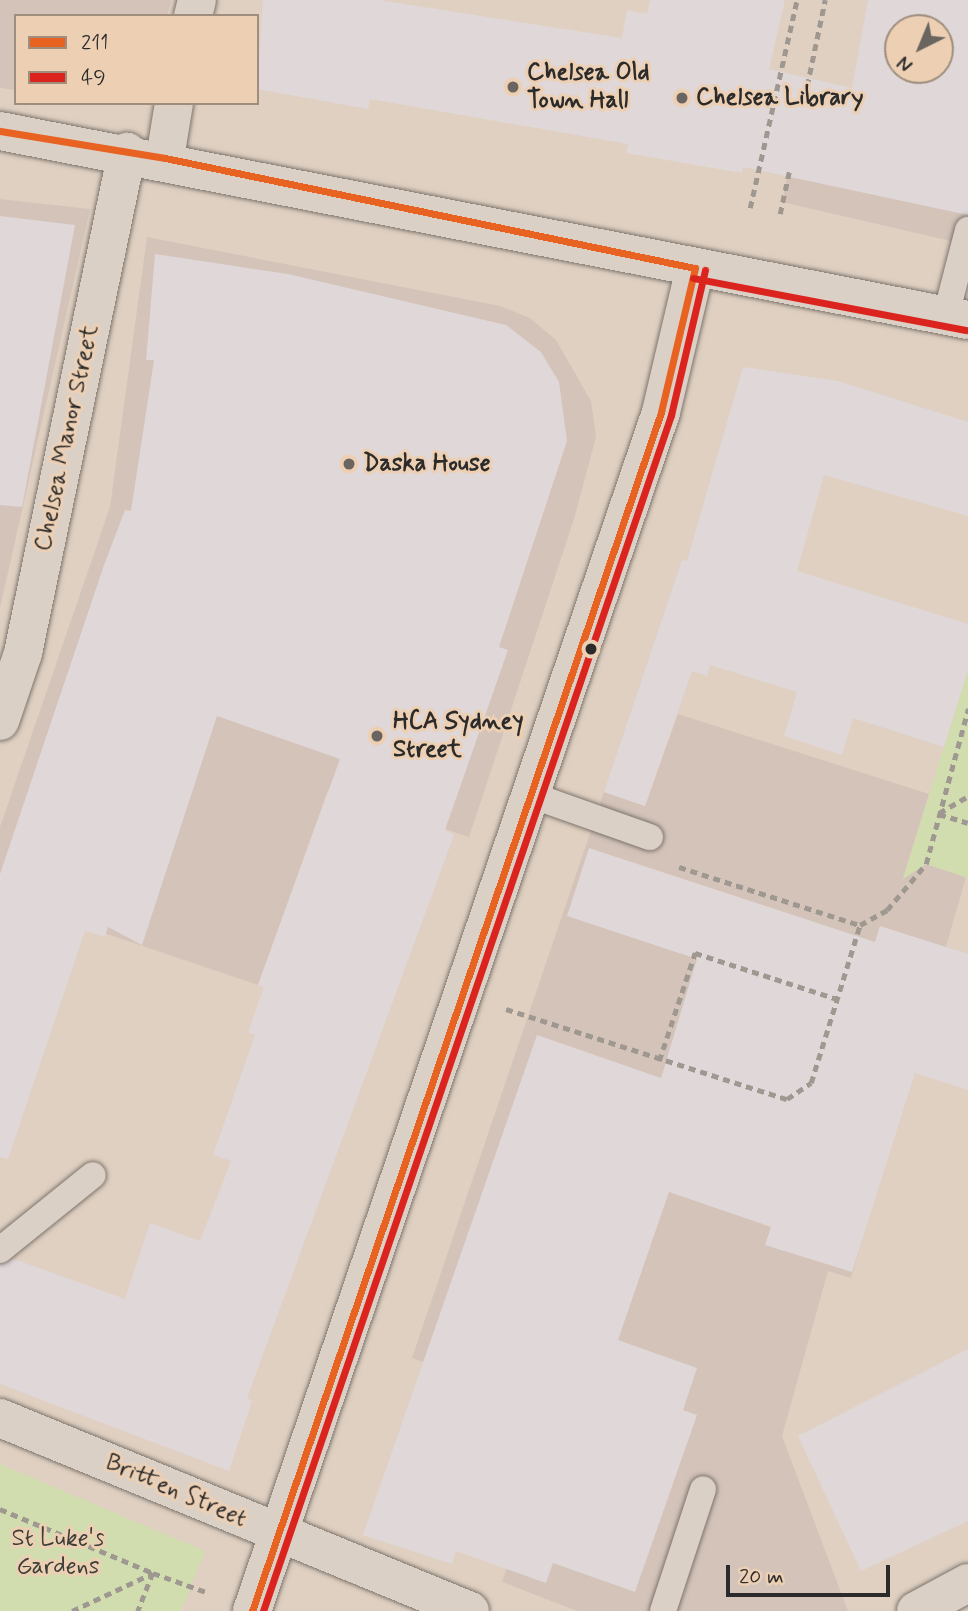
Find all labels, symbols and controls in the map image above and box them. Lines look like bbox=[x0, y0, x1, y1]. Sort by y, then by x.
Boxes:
legend bbox=[14, 14, 259, 105]
north arrow bbox=[884, 14, 954, 84]
text: 211 bbox=[81, 29, 109, 57]
text: N bbox=[893, 50, 919, 77]
place label: Chelsea Old Town Hall bbox=[527, 59, 650, 115]
text: 49 bbox=[81, 64, 106, 92]
marker: Chelsea Old Town Hall bbox=[505, 79, 521, 95]
place label: Chelsea Library bbox=[696, 84, 863, 112]
marker: Chelsea Library bbox=[674, 90, 690, 106]
street label: Chelsea Manor Street bbox=[29, 322, 105, 554]
place label: Daska House bbox=[363, 450, 489, 478]
marker: Daska House bbox=[341, 456, 357, 472]
unlabelled marker bbox=[584, 642, 598, 656]
place label: HCA Sydney Street bbox=[393, 708, 519, 764]
marker: HCA Sydney Street bbox=[367, 726, 387, 746]
street label: Britten Street bbox=[99, 1448, 253, 1534]
park label: St Luke's Gardens bbox=[11, 1525, 105, 1581]
scale bar bbox=[730, 1552, 894, 1596]
text: 20 m bbox=[739, 1563, 784, 1591]

